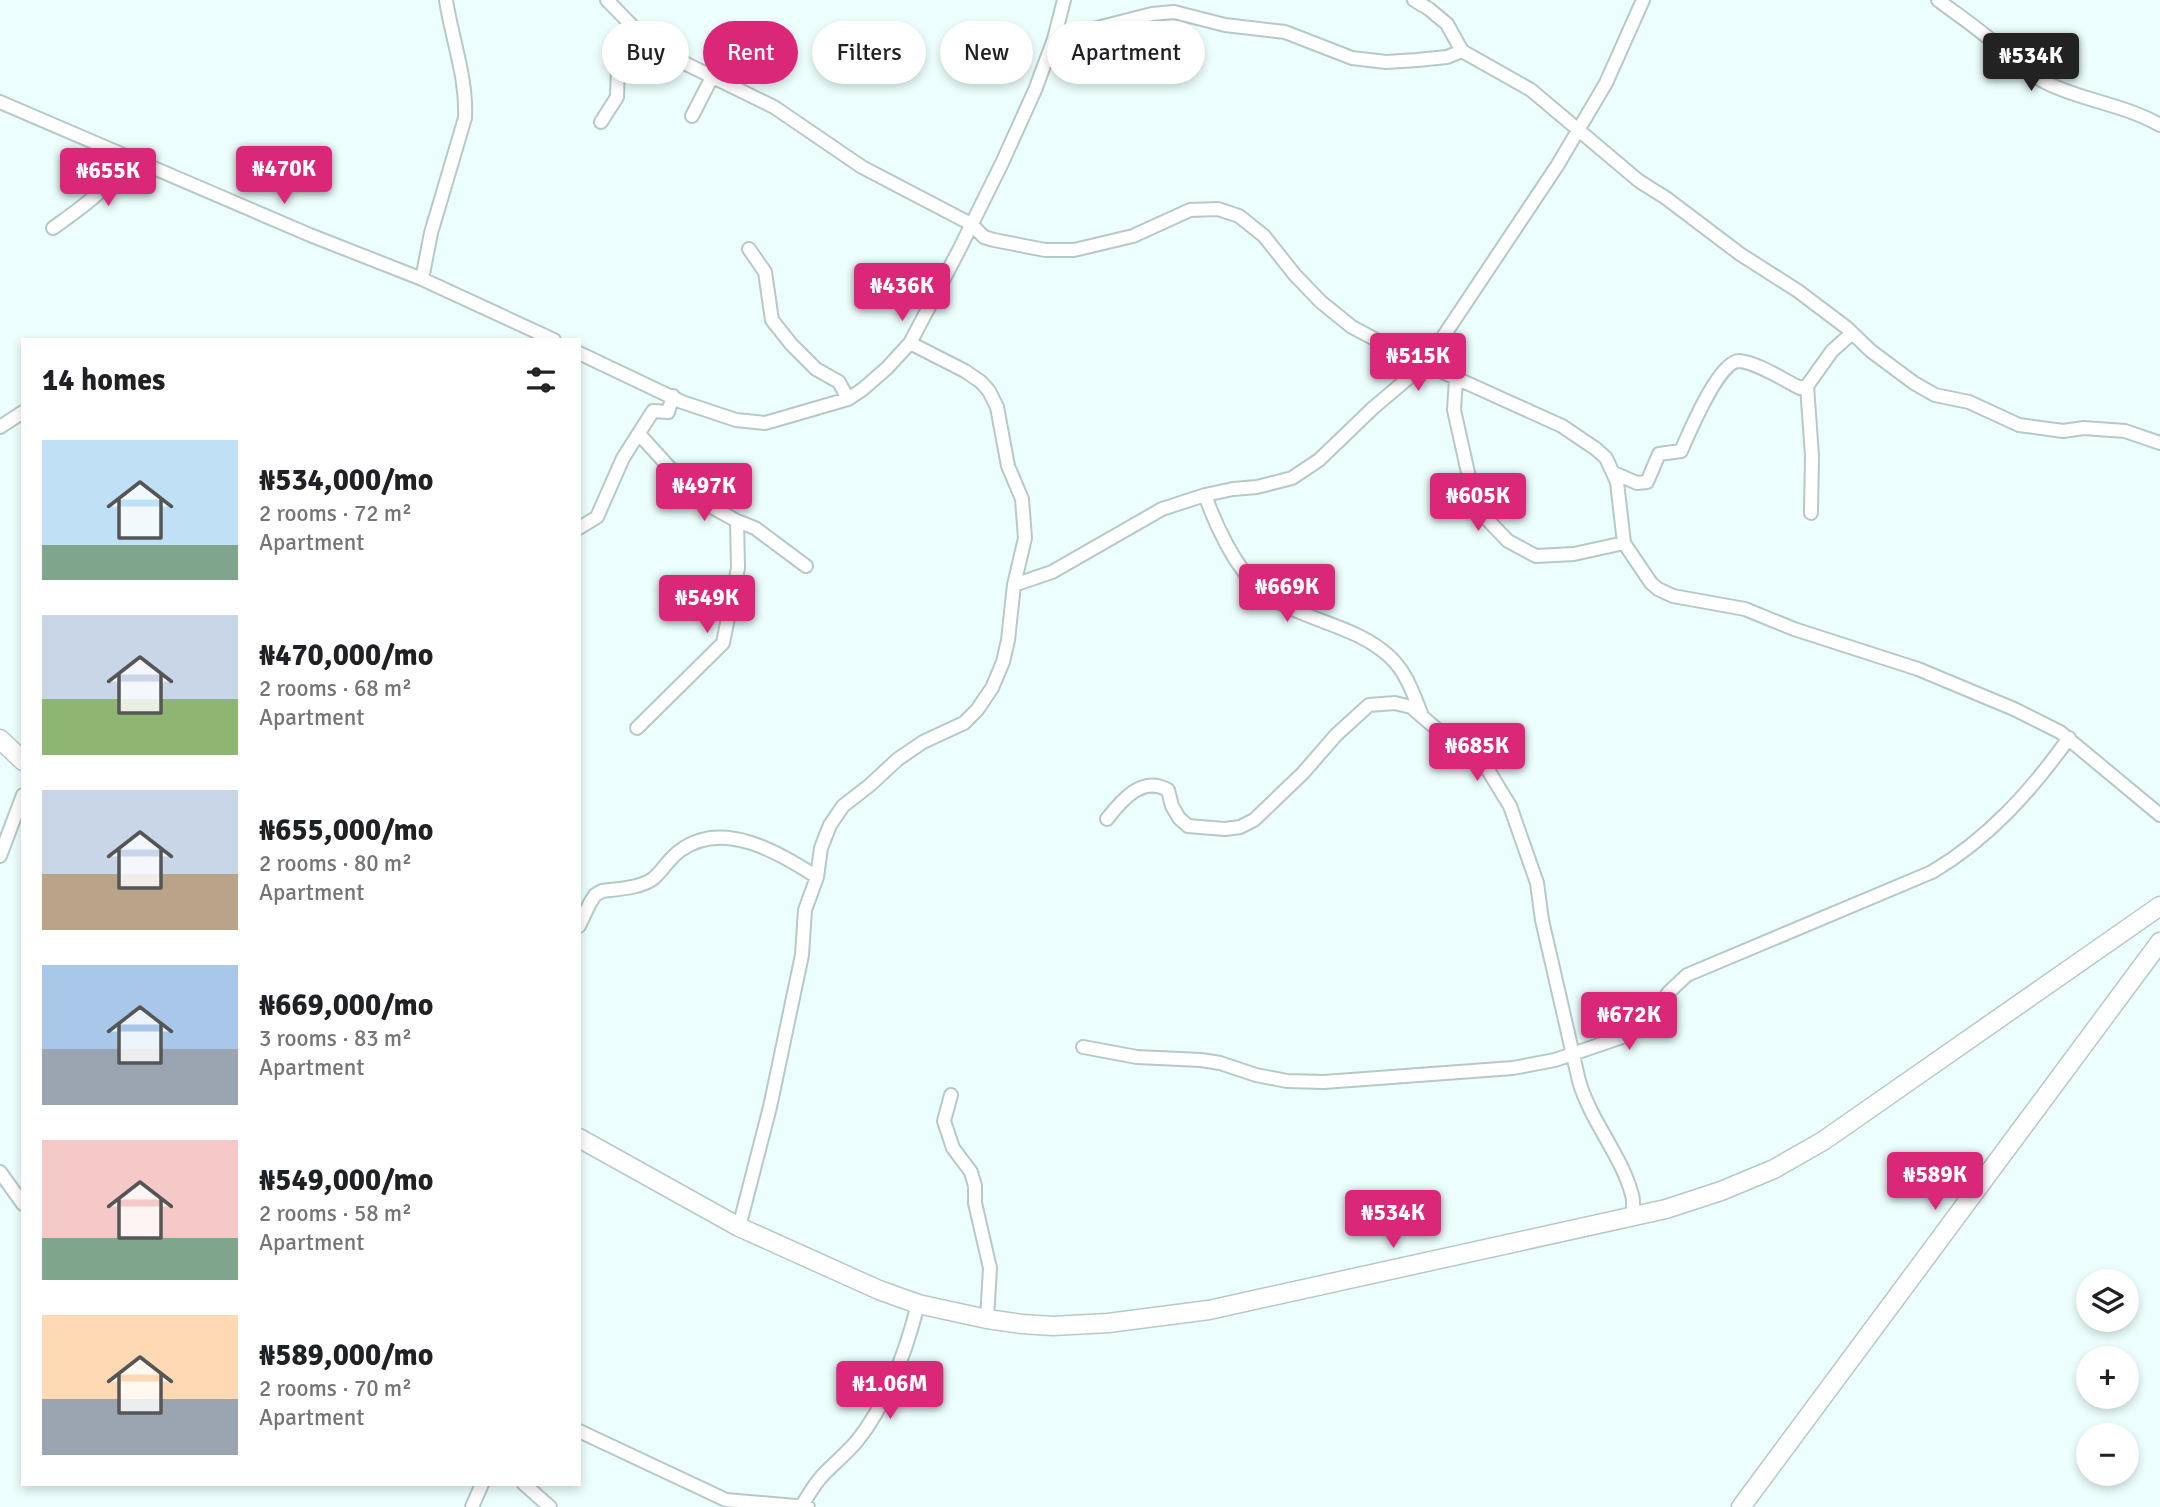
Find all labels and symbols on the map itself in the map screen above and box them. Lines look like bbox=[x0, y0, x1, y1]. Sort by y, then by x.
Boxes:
pin: ₦534K bbox=[1982, 34, 2080, 93]
pin: ₦470K bbox=[235, 146, 333, 206]
pin: ₦655K bbox=[59, 148, 157, 208]
pin: ₦436K bbox=[853, 264, 951, 323]
pin: ₦515K bbox=[1369, 334, 1467, 393]
pin: ₦497K bbox=[655, 463, 753, 523]
pin: ₦605K bbox=[1429, 474, 1527, 533]
pin: ₦669K bbox=[1238, 564, 1336, 624]
pin: ₦549K bbox=[658, 576, 756, 635]
pin: ₦685K bbox=[1428, 724, 1526, 783]
pin: ₦672K bbox=[1580, 992, 1678, 1052]
pin: ₦589K bbox=[1886, 1152, 1984, 1212]
pin: ₦534K bbox=[1344, 1190, 1442, 1250]
pin: ₦1.06M bbox=[833, 1362, 947, 1421]

